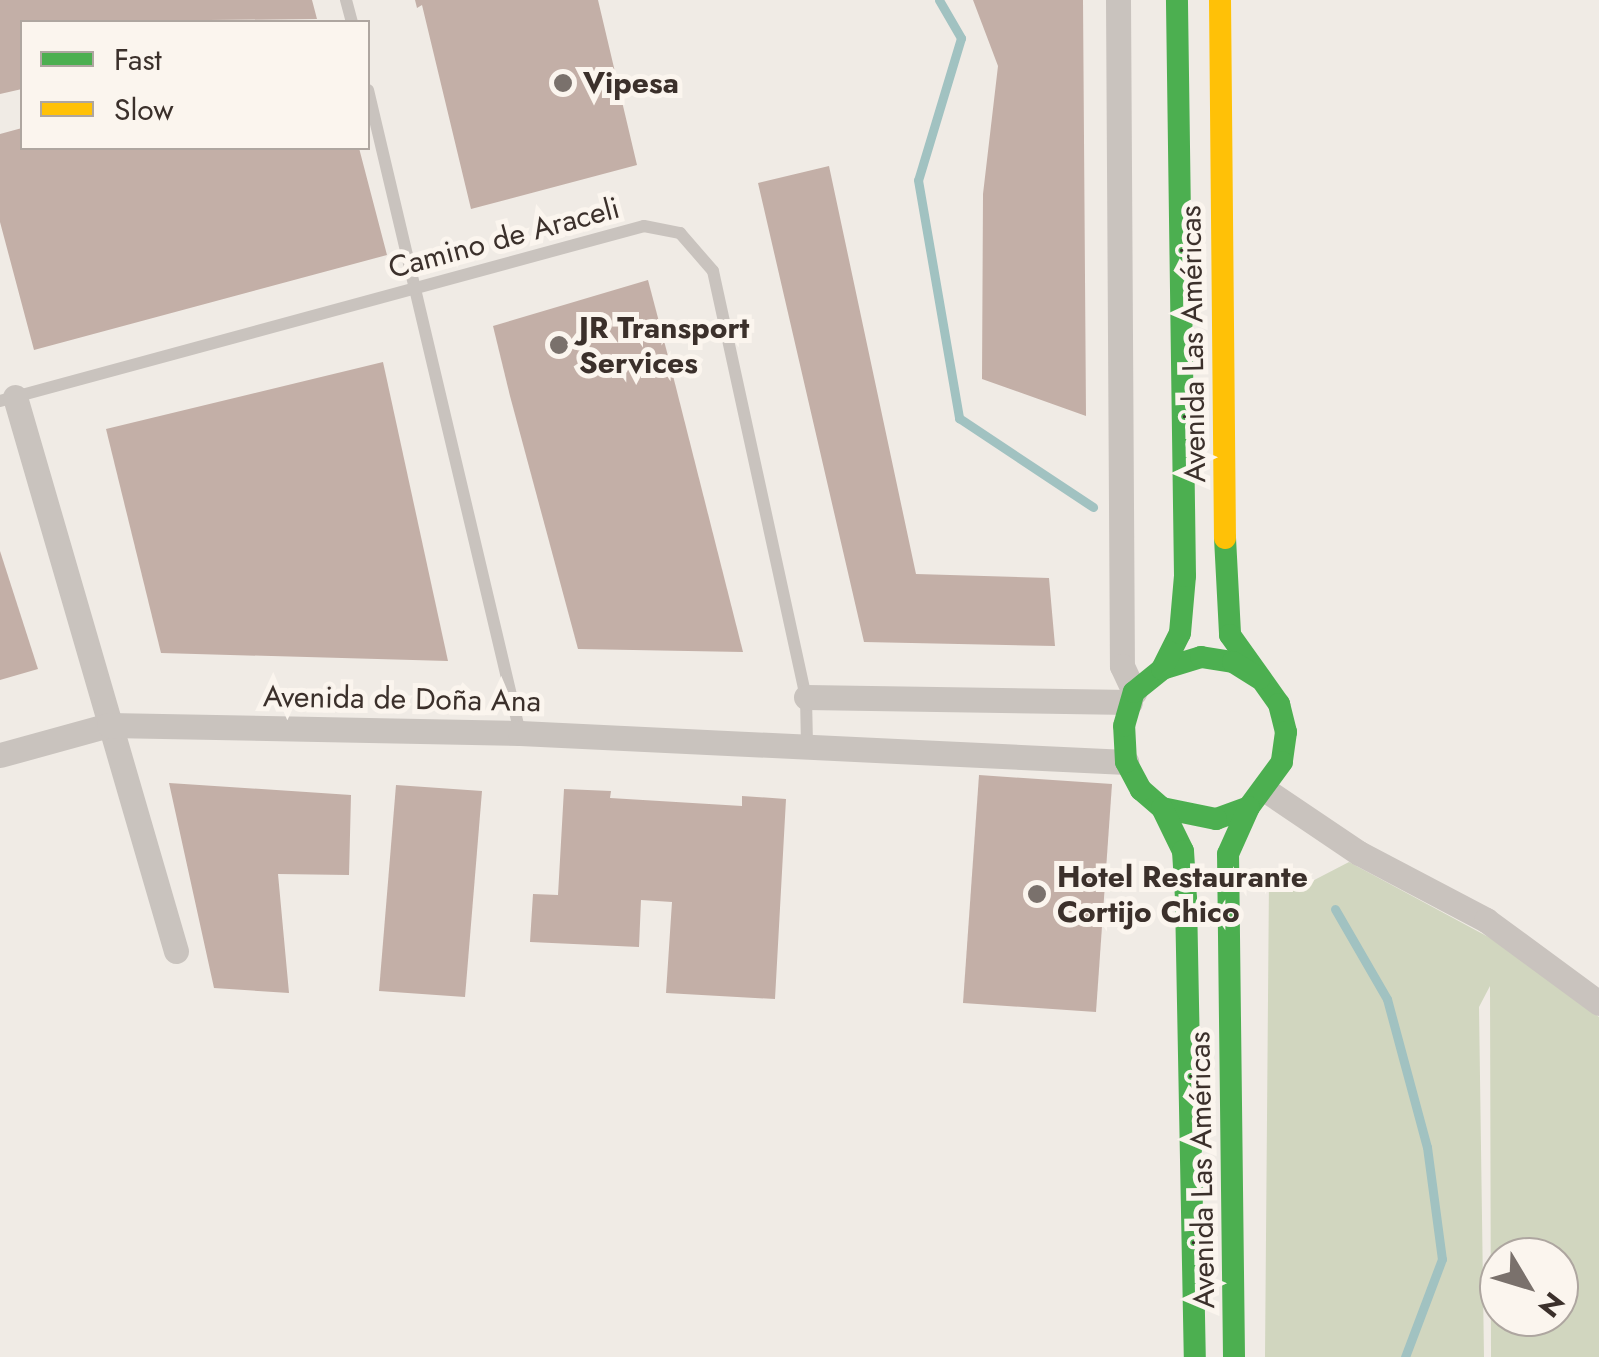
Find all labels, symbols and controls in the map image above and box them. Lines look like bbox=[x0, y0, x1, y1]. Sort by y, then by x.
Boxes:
legend bbox=[20, 20, 370, 150]
text: Fast bbox=[114, 38, 162, 81]
place label: Vipesa bbox=[583, 65, 679, 101]
marker: Vipesa bbox=[552, 72, 574, 94]
text: Slow bbox=[114, 88, 174, 131]
street label: Camino de Araceli bbox=[384, 190, 624, 286]
street label: Avenida Las Américas bbox=[1173, 205, 1213, 483]
place label: JR Transport Services bbox=[579, 310, 749, 380]
marker: JR Transport Services bbox=[548, 334, 570, 356]
street label: Avenida de Doña Ana bbox=[263, 679, 541, 719]
place label: Hotel Restaurante Cortijo Chico bbox=[1057, 859, 1308, 930]
marker: Hotel Restaurante Cortijo Chico bbox=[1026, 883, 1048, 905]
street label: Avenida Las Américas bbox=[1182, 1031, 1222, 1309]
north arrow bbox=[1479, 1237, 1579, 1337]
text: N bbox=[1528, 1283, 1574, 1326]

